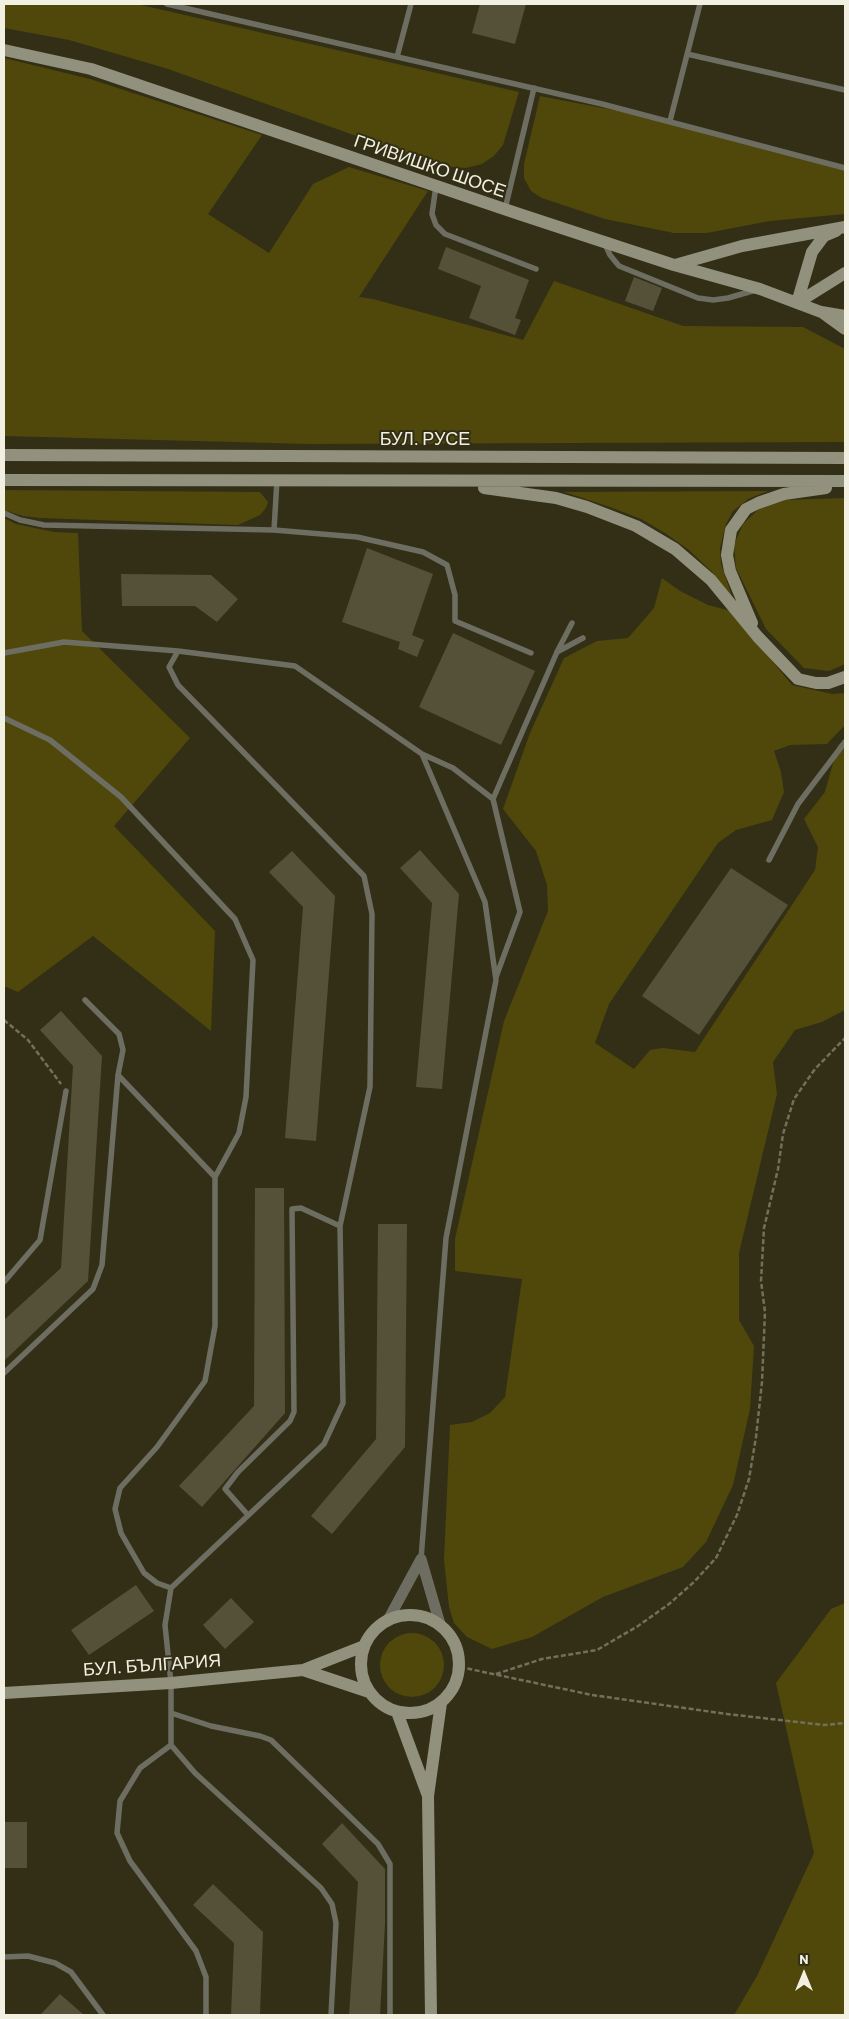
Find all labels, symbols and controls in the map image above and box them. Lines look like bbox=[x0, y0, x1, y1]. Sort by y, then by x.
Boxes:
street label: ГРИВИШКО ШОСЕ bbox=[351, 130, 509, 202]
street label: БУЛ. РУСЕ bbox=[380, 428, 470, 450]
street label: БУЛ. БЪЛГАРИЯ bbox=[82, 1649, 222, 1681]
north arrow bbox=[779, 1949, 829, 1999]
text: N bbox=[799, 1950, 809, 1967]

